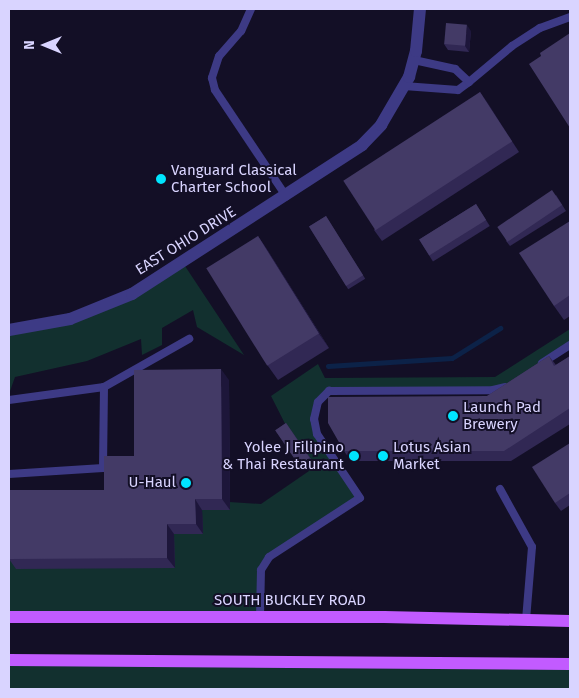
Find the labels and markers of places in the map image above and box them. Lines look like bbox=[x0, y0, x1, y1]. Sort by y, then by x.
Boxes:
place label: Vanguard Classical Charter School bbox=[171, 161, 297, 196]
marker: Vanguard Classical Charter School bbox=[155, 173, 167, 185]
place label: Launch Pad Brewery bbox=[463, 398, 541, 433]
marker: Launch Pad Brewery bbox=[447, 410, 459, 422]
place label: Yolee J Filipino & Thai Restaurant bbox=[222, 438, 344, 473]
place label: Lotus Asian Market bbox=[393, 438, 471, 473]
marker: Yolee J Filipino & Thai Restaurant bbox=[348, 450, 360, 462]
marker: Lotus Asian Market bbox=[377, 450, 389, 462]
place label: U-Haul bbox=[129, 474, 176, 492]
marker: U-Haul bbox=[180, 477, 192, 489]

